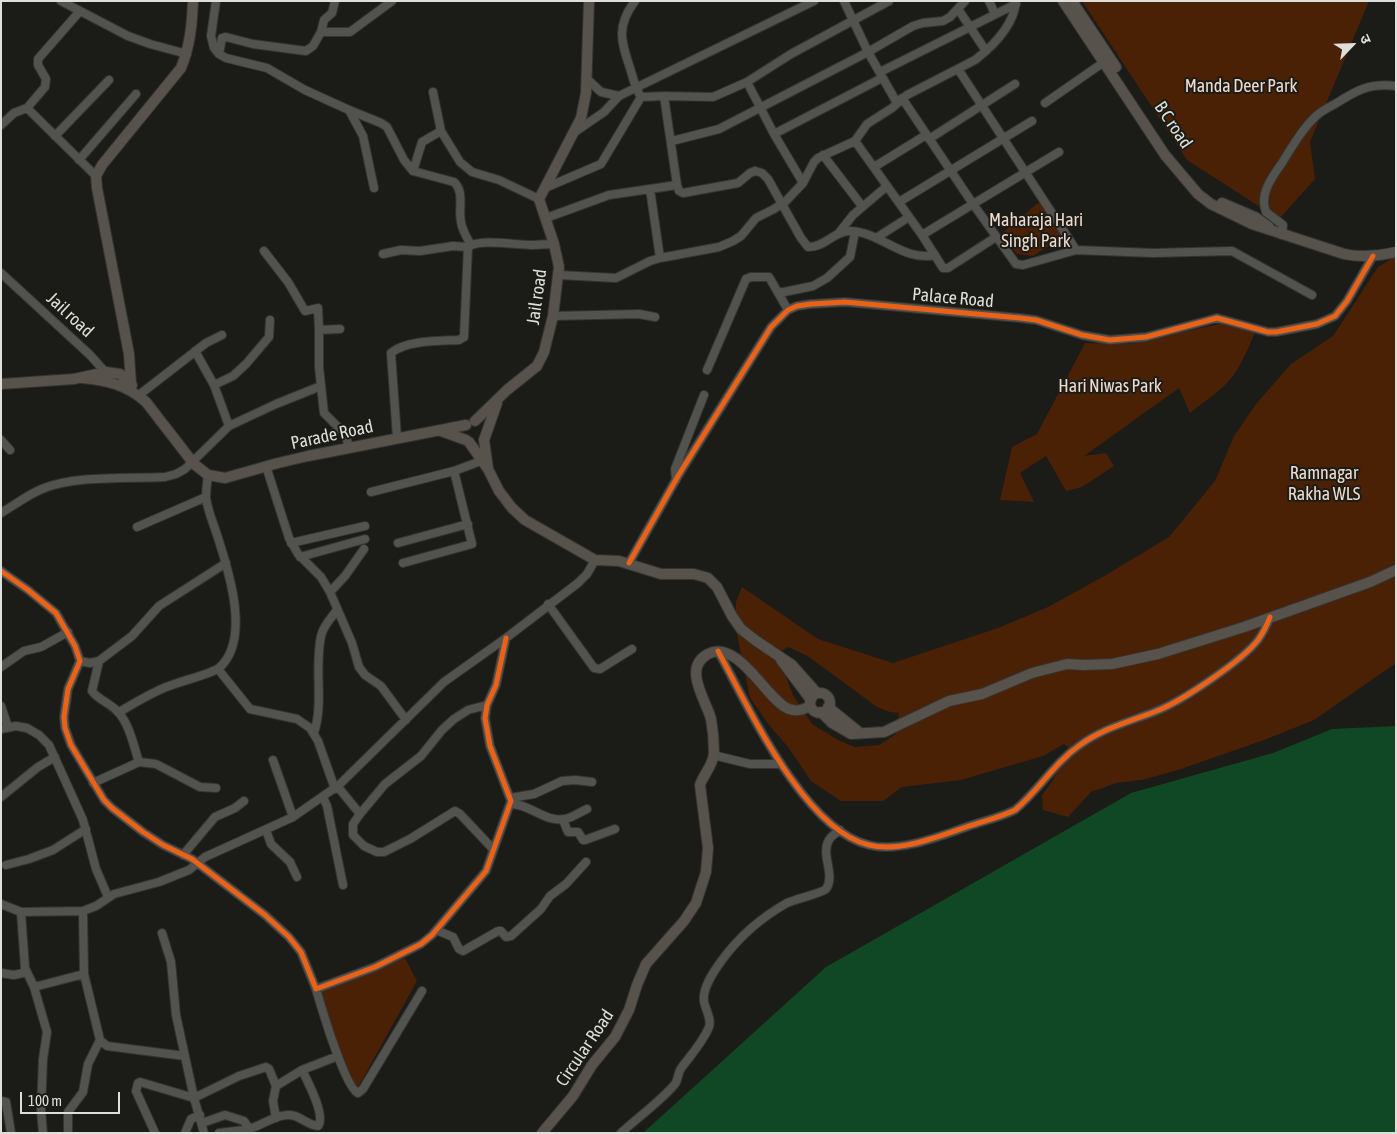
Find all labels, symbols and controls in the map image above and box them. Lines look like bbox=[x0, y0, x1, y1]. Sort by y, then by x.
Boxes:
north arrow bbox=[1327, 20, 1377, 70]
text: उ bbox=[1357, 32, 1375, 46]
park label: Manda Deer Park bbox=[1185, 75, 1297, 97]
street label: B C road bbox=[1149, 97, 1197, 153]
park label: Maharaja Hari Singh Park bbox=[989, 209, 1083, 252]
street label: Jail road bbox=[522, 268, 552, 326]
street label: Palace Road bbox=[911, 284, 995, 312]
street label: Jail road bbox=[42, 288, 98, 342]
park label: Hari Niwas Park bbox=[1058, 375, 1162, 397]
street label: Parade Road bbox=[289, 416, 375, 454]
park label: Ramnagar Rakha WLS bbox=[1288, 462, 1360, 504]
street label: Circular Road bbox=[551, 1005, 619, 1091]
scale bar bbox=[22, 1082, 122, 1114]
text: 100 m bbox=[28, 1092, 62, 1109]

